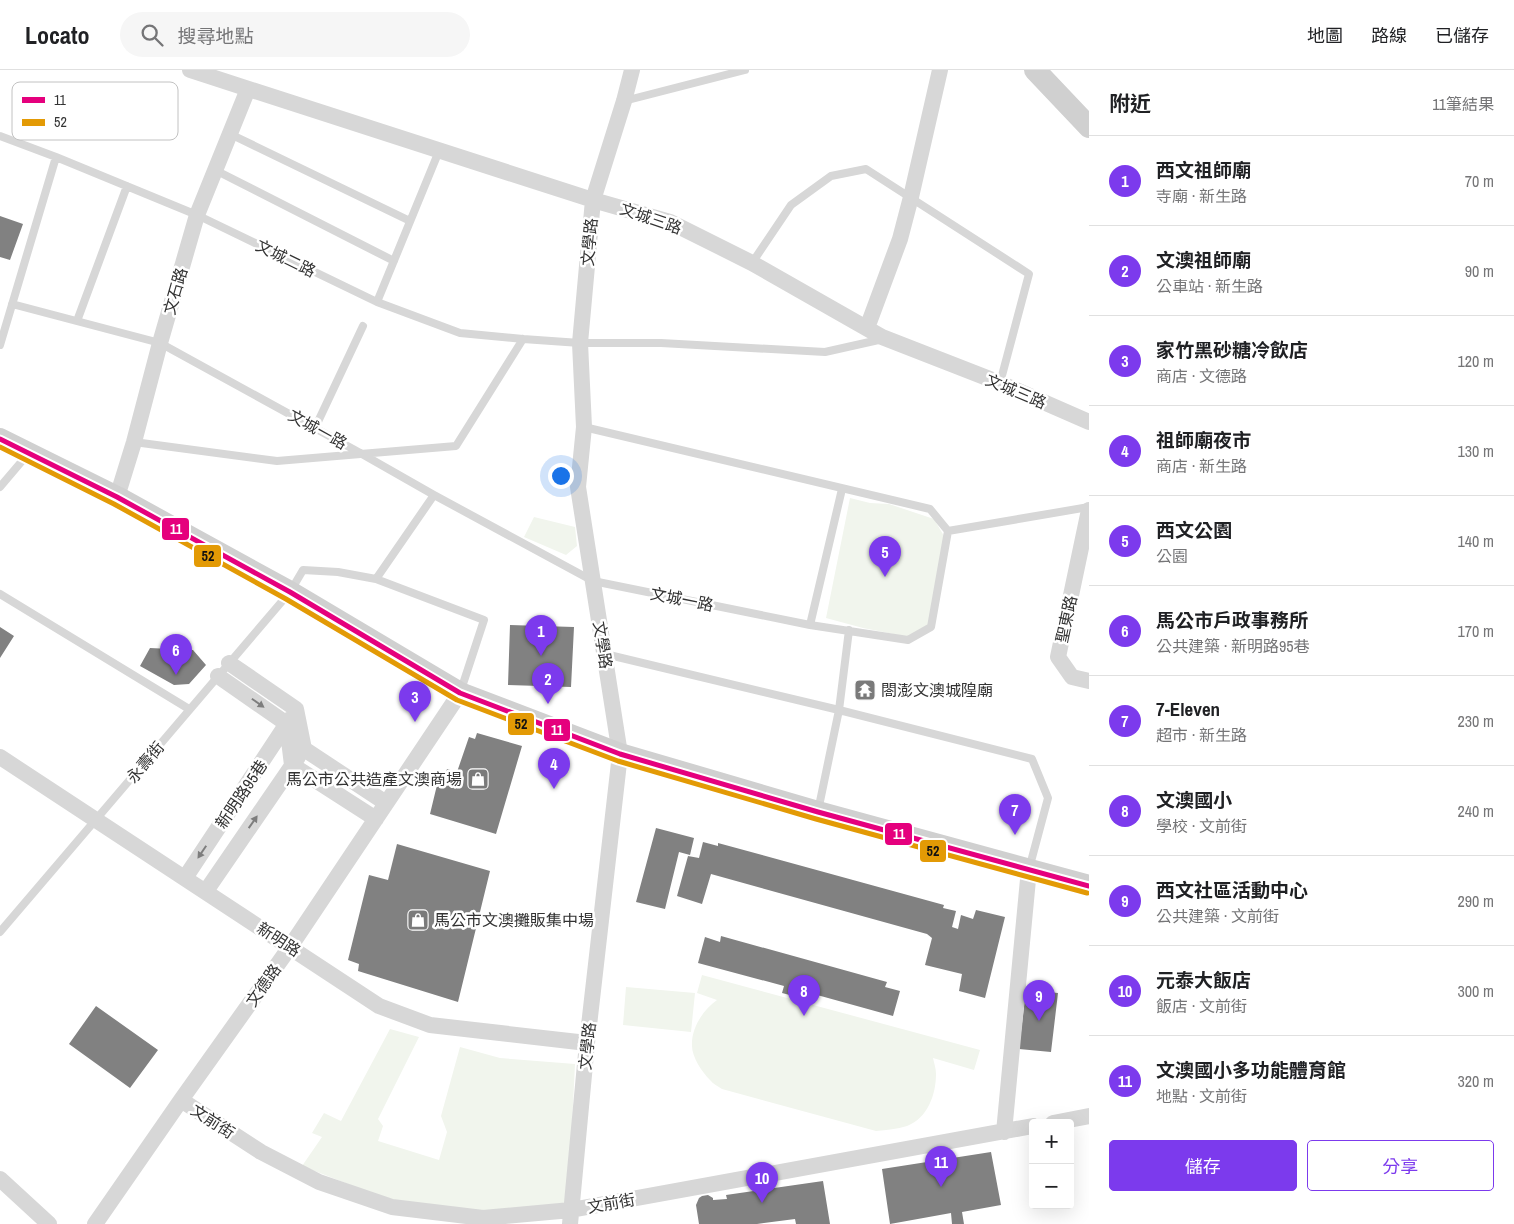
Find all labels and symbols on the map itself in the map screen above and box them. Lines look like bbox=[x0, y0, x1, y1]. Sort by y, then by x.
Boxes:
legend bbox=[12, 82, 178, 140]
text: 11 bbox=[54, 91, 67, 109]
text: 52 bbox=[54, 113, 67, 131]
street label: 文城三路 bbox=[617, 197, 685, 239]
street label: 文學路 bbox=[576, 217, 602, 267]
street label: 文城二路 bbox=[252, 234, 320, 282]
street label: 文石路 bbox=[158, 265, 192, 317]
street label: 文城三路 bbox=[982, 368, 1050, 414]
street label: 文城一路 bbox=[285, 404, 351, 454]
your location bbox=[548, 463, 574, 489]
line badge: 11 bbox=[161, 517, 190, 541]
text: 11 bbox=[170, 520, 183, 538]
pin: 5 bbox=[869, 536, 901, 577]
line badge: 52 bbox=[193, 544, 222, 568]
text: 52 bbox=[202, 547, 214, 565]
street label: 文城一路 bbox=[648, 582, 716, 616]
street label: 聖東路 bbox=[1050, 593, 1082, 645]
pin: 1 bbox=[525, 615, 557, 656]
street label: 文學路 bbox=[588, 620, 618, 670]
pin: 6 bbox=[160, 634, 192, 675]
pin: 2 bbox=[532, 663, 564, 704]
temple icon: 閤澎文澳城隍廟 bbox=[853, 678, 877, 702]
place label: 閤澎文澳城隍廟 bbox=[881, 679, 993, 701]
pin: 3 bbox=[399, 681, 431, 722]
one-way arrow bbox=[251, 698, 265, 708]
line badge: 52 bbox=[507, 712, 535, 736]
text: 52 bbox=[515, 715, 527, 733]
line badge: 11 bbox=[543, 718, 571, 742]
text: 11 bbox=[551, 721, 564, 739]
street label: 永壽街 bbox=[121, 737, 169, 787]
pin: 4 bbox=[538, 748, 570, 789]
street label: 新明路95巷 bbox=[210, 755, 272, 833]
shop icon: 馬公市公共造產文澳商場 bbox=[466, 767, 490, 791]
place label: 馬公市公共造產文澳商場 bbox=[286, 768, 462, 790]
pin: 7 bbox=[999, 794, 1031, 835]
one-way arrow bbox=[248, 816, 258, 829]
line badge: 11 bbox=[884, 822, 913, 846]
text: 11 bbox=[893, 825, 906, 843]
line badge: 52 bbox=[919, 839, 947, 863]
text: 52 bbox=[927, 842, 939, 860]
one-way arrow bbox=[197, 845, 207, 859]
shop icon: 馬公市文澳攤販集中場 bbox=[406, 908, 430, 932]
place label: 馬公市文澳攤販集中場 bbox=[434, 909, 594, 931]
street label: 新明路 bbox=[253, 917, 305, 961]
street label: 文德路 bbox=[240, 959, 286, 1011]
pin: 8 bbox=[788, 975, 820, 1016]
pin: 9 bbox=[1023, 980, 1055, 1021]
street label: 文學路 bbox=[574, 1021, 600, 1071]
street label: 文前街 bbox=[187, 1099, 239, 1143]
pin: 11 bbox=[925, 1146, 957, 1187]
pin: 10 bbox=[746, 1162, 778, 1203]
street label: 文前街 bbox=[585, 1188, 637, 1218]

